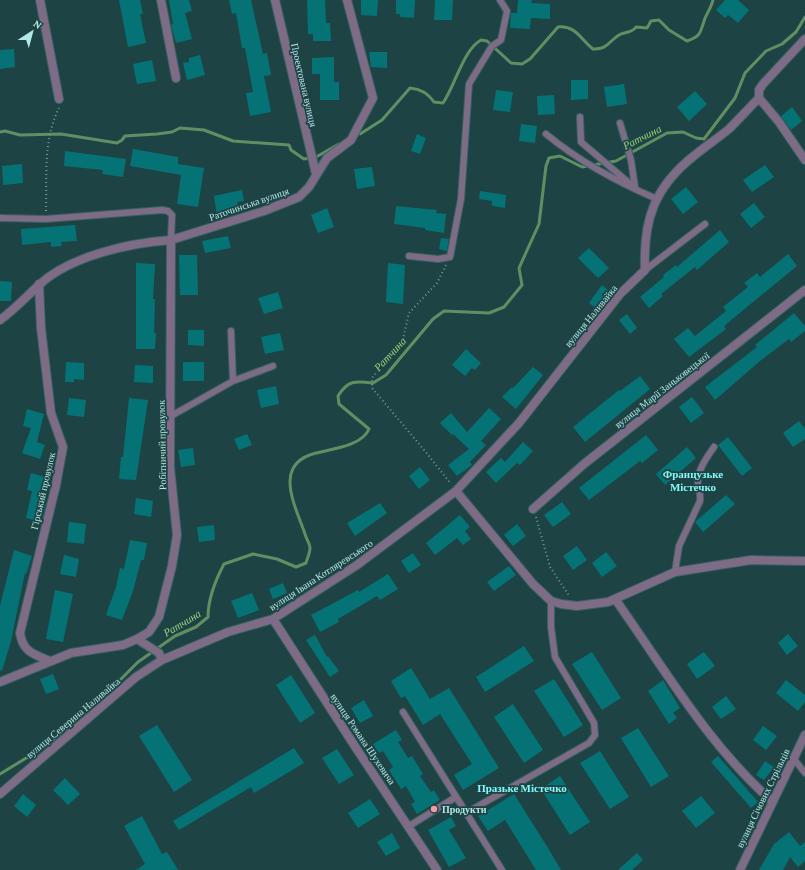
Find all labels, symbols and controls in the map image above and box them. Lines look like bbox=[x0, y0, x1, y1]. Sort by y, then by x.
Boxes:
north arrow bbox=[12, 12, 52, 52]
text: N bbox=[31, 17, 45, 31]
street label: Проектована вулиця bbox=[289, 42, 319, 128]
water label: Ратчина bbox=[620, 122, 664, 152]
street label: Раточинська вулиця bbox=[208, 185, 291, 223]
street label: вулиця Наливайка bbox=[563, 282, 620, 349]
water label: Ратчина bbox=[371, 334, 409, 374]
street label: вулиця Марії Заньковецької bbox=[613, 350, 712, 430]
street label: Робітничий провулок bbox=[156, 400, 168, 490]
street label: Гірський провулок bbox=[29, 451, 57, 531]
district label: Французьке Містечко bbox=[663, 468, 723, 493]
street label: вулиця Івана Котляревського bbox=[267, 537, 375, 613]
water label: Ратчина bbox=[160, 607, 203, 639]
street label: вулиця Северина Наливайка bbox=[24, 675, 123, 760]
street label: вулиця Романа Шухевича bbox=[328, 691, 398, 787]
street label: вулиця Січових Стрільців bbox=[734, 746, 792, 849]
district label: Празьке Містечко bbox=[477, 782, 567, 794]
marker: Продукти bbox=[429, 804, 439, 814]
place label: Продукти bbox=[442, 804, 487, 815]

